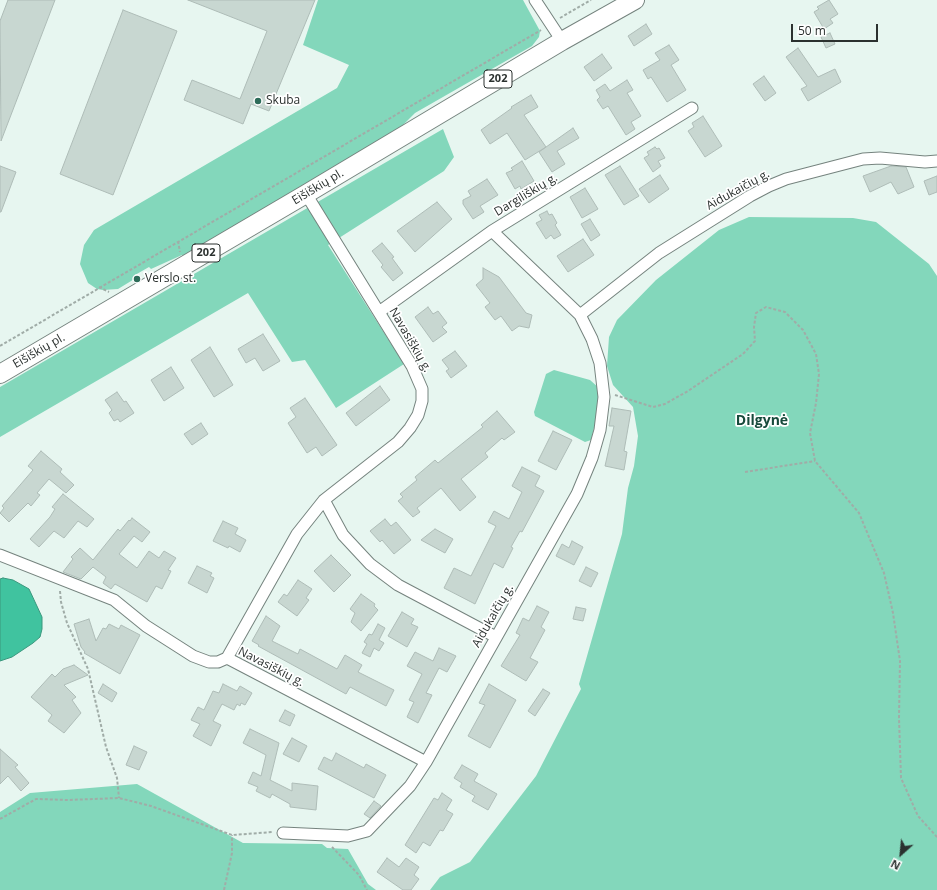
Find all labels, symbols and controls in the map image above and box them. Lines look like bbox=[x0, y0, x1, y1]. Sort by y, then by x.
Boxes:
scale bar bbox=[793, 16, 880, 42]
text: 50 m bbox=[798, 22, 826, 39]
road number: 202 bbox=[484, 70, 512, 88]
place label: Skuba bbox=[266, 94, 300, 108]
marker: Skuba bbox=[253, 96, 263, 106]
street label: Eišiškių pl. bbox=[290, 166, 346, 208]
street label: Aidukaičių g. bbox=[704, 167, 772, 213]
street label: Dargiliškių g. bbox=[492, 171, 560, 219]
road number: 202 bbox=[192, 244, 220, 262]
place label: Verslo st. bbox=[145, 272, 196, 286]
marker: Verslo st. bbox=[132, 274, 142, 284]
street label: Navasiškių g. bbox=[386, 305, 434, 375]
street label: Eišiškių pl. bbox=[11, 330, 67, 372]
district label: Dilgynė bbox=[736, 413, 788, 429]
street label: Aidukaičių g. bbox=[469, 582, 517, 650]
street label: Navasiškių g. bbox=[236, 644, 306, 690]
north arrow bbox=[881, 834, 921, 874]
text: N bbox=[888, 856, 903, 874]

